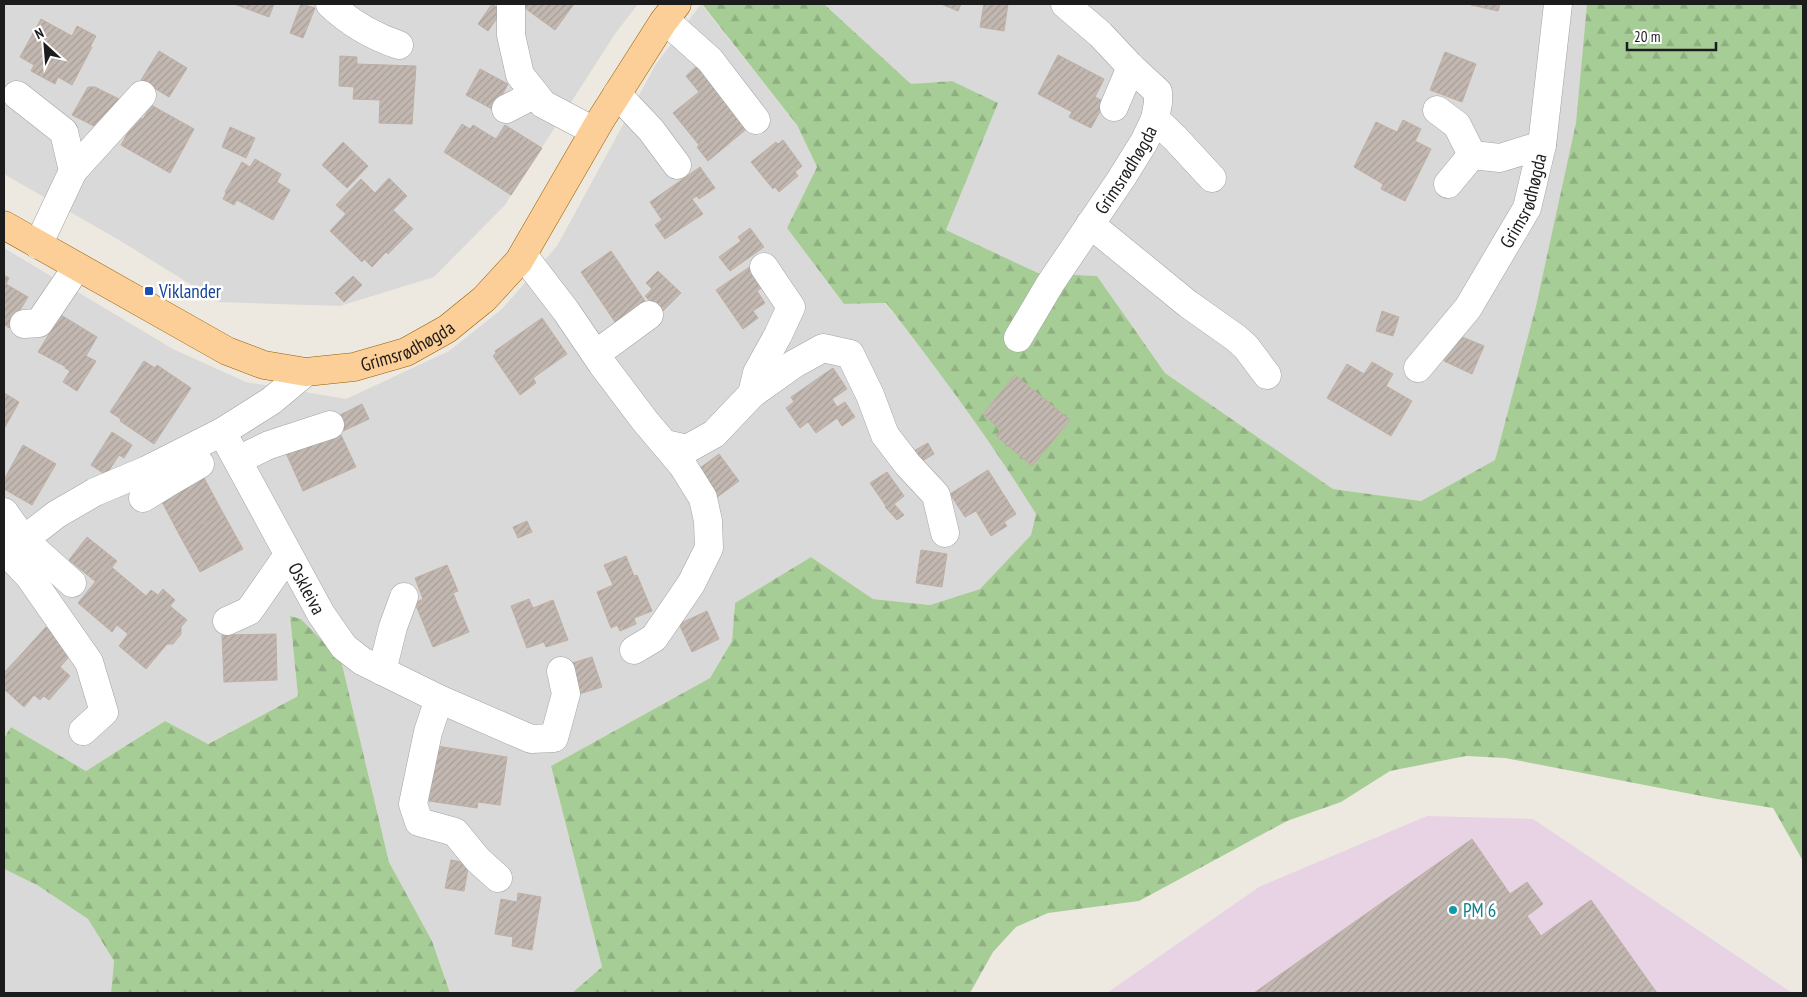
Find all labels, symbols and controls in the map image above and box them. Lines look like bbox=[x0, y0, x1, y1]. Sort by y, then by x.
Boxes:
north arrow bbox=[20, 20, 70, 70]
scale bar bbox=[1627, 20, 1716, 52]
text: N bbox=[32, 24, 47, 43]
text: 20 m bbox=[1634, 27, 1660, 46]
street label: Grimsrødhøgda bbox=[1089, 122, 1162, 218]
street label: Grimsrødhøgda bbox=[1494, 151, 1552, 252]
place label: Viklander bbox=[158, 279, 222, 303]
marker: Viklander bbox=[143, 285, 155, 297]
street label: Grimsrødhøgda bbox=[358, 316, 459, 376]
street label: Oskleiva bbox=[283, 558, 331, 619]
place label: PM 6 bbox=[1463, 898, 1496, 922]
marker: PM 6 bbox=[1447, 904, 1459, 916]

